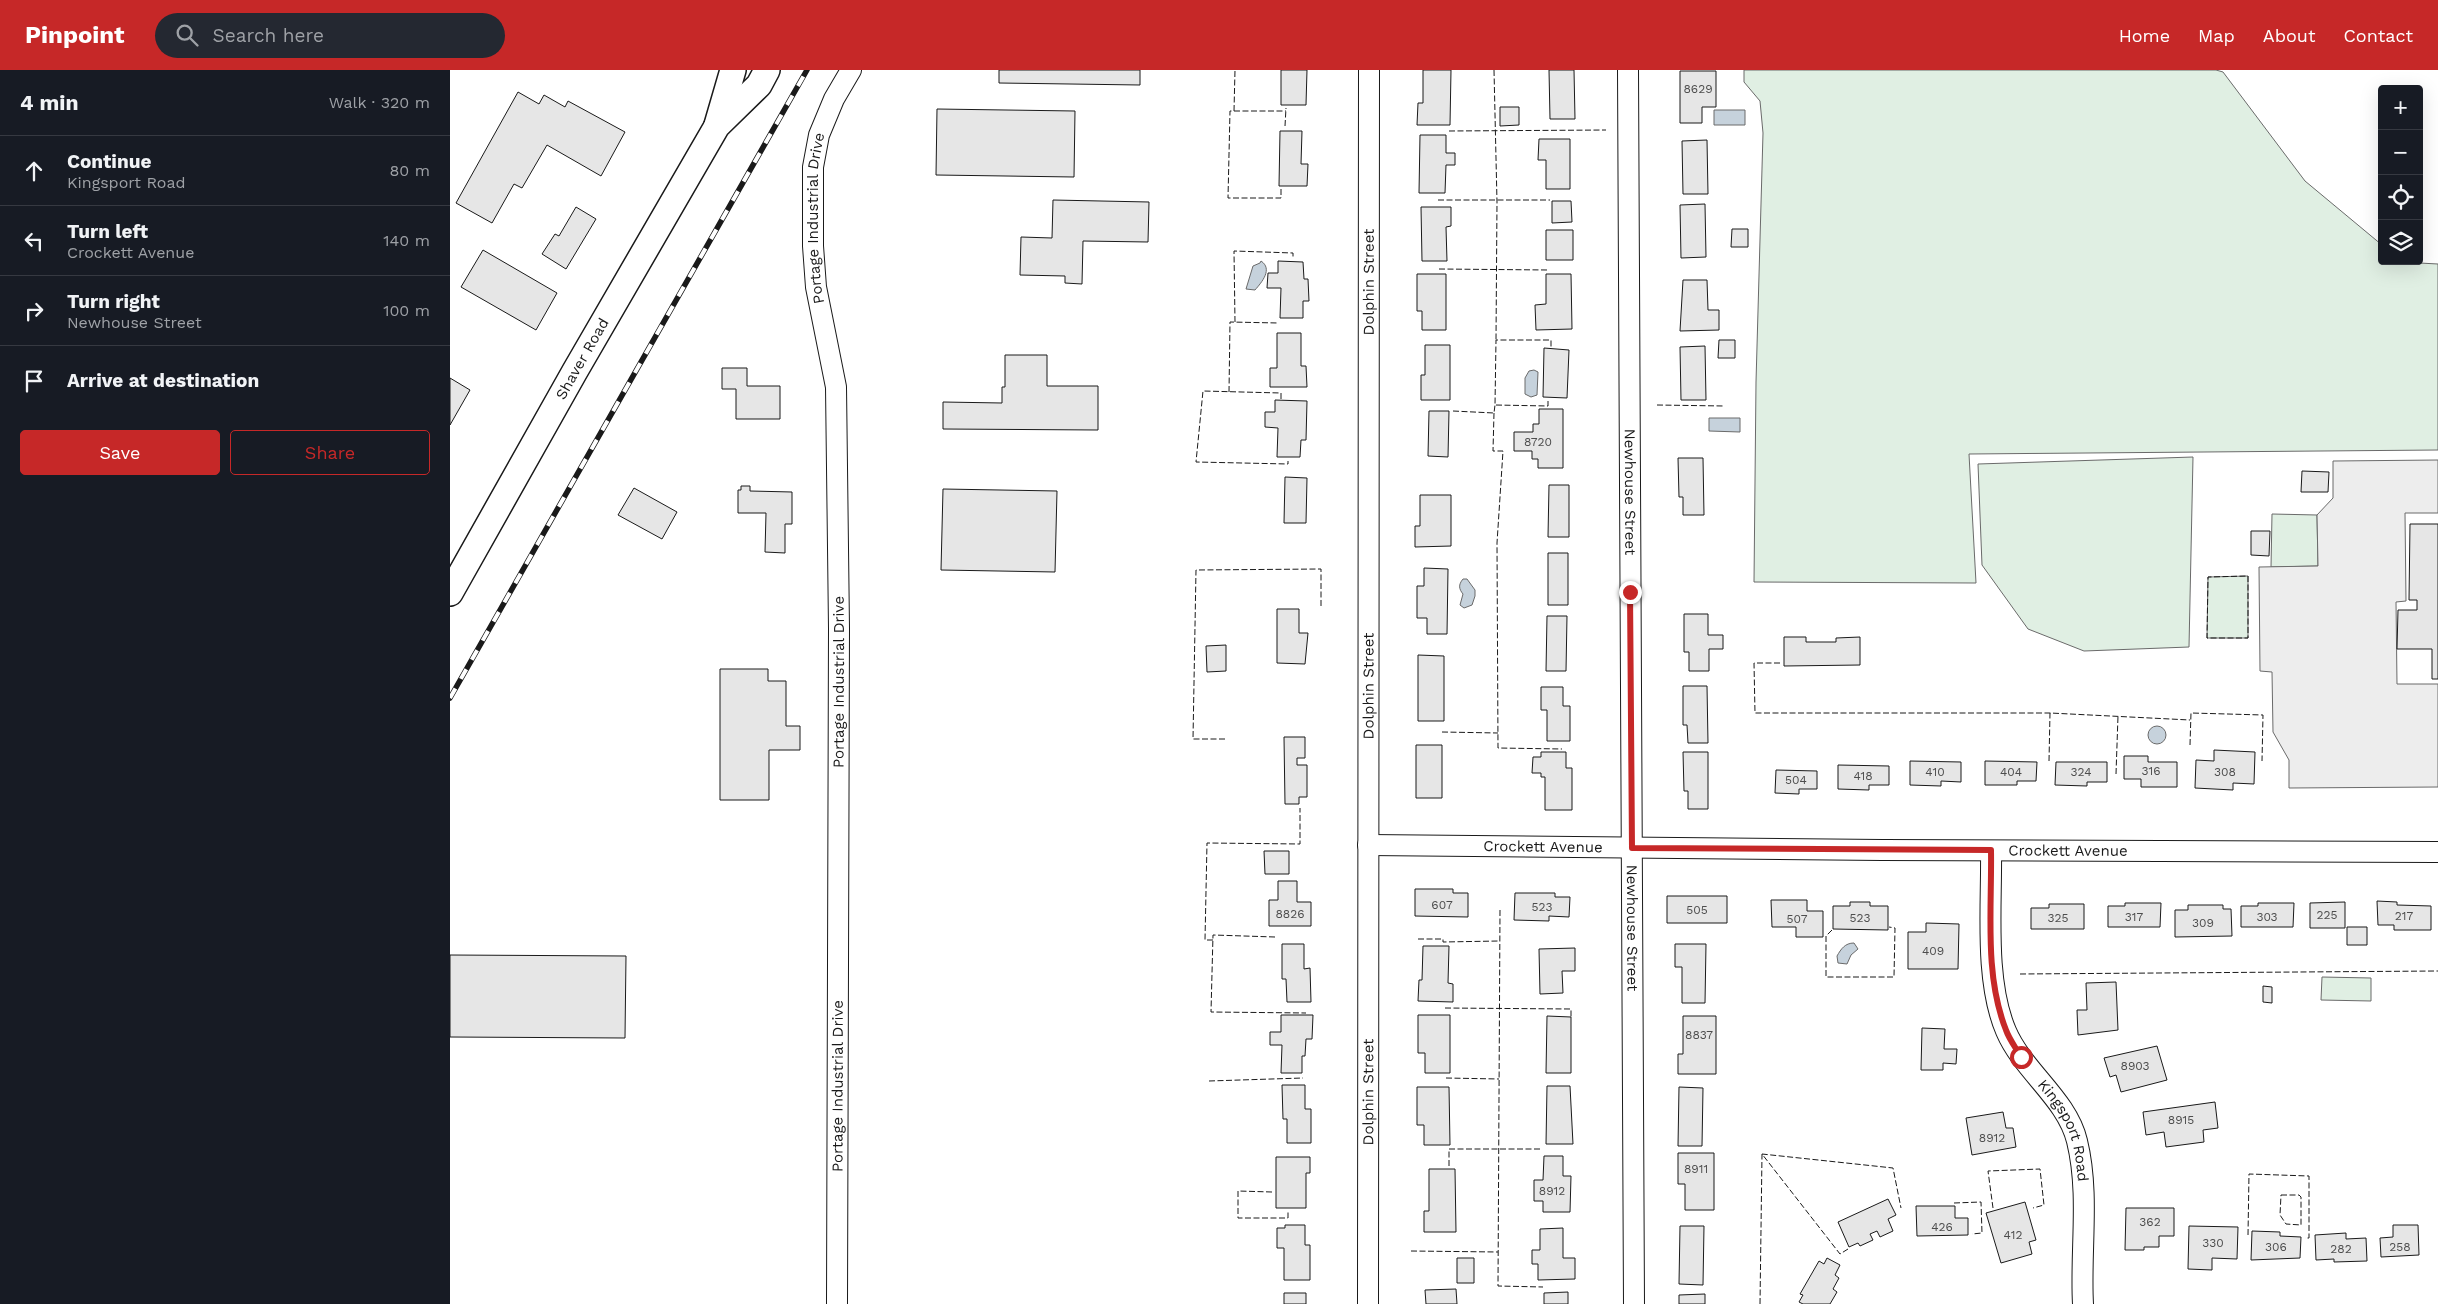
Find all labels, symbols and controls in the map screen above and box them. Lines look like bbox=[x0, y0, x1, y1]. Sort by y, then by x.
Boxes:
search box bbox=[155, 13, 505, 58]
text: Pinpoint bbox=[25, 21, 125, 49]
icon: search bbox=[173, 21, 201, 49]
text: Search here bbox=[213, 24, 324, 47]
text: Home bbox=[2119, 25, 2170, 46]
text: Map bbox=[2198, 25, 2235, 46]
text: About bbox=[2263, 25, 2315, 46]
text: Contact bbox=[2343, 25, 2413, 46]
house number: 8629 bbox=[1683, 82, 1713, 96]
map controls bbox=[2378, 85, 2423, 265]
button: + bbox=[2378, 85, 2423, 130]
text: 4 min bbox=[20, 90, 78, 115]
text: Walk · 320 m bbox=[329, 93, 430, 112]
button: − bbox=[2378, 130, 2423, 175]
street label: Portage Industrial Drive bbox=[804, 131, 828, 305]
text: Continue bbox=[67, 150, 151, 173]
icon: ahead bbox=[20, 157, 48, 185]
text: 80 m bbox=[389, 161, 430, 180]
text: Kingsport Road bbox=[67, 173, 186, 192]
button: locate bbox=[2378, 175, 2423, 220]
text: Turn left bbox=[67, 220, 148, 243]
button: layers bbox=[2378, 220, 2423, 265]
icon: left bbox=[20, 227, 48, 255]
street label: Dolphin Street bbox=[1360, 228, 1378, 335]
text: 140 m bbox=[383, 231, 430, 250]
text: Crockett Avenue bbox=[67, 243, 194, 262]
text: Turn right bbox=[67, 290, 160, 313]
icon: right bbox=[20, 297, 48, 325]
text: 100 m bbox=[383, 301, 430, 320]
text: Newhouse Street bbox=[67, 313, 202, 332]
street label: Shaver Road bbox=[552, 315, 613, 403]
icon: arrive bbox=[20, 367, 48, 395]
text: Arrive at destination bbox=[67, 369, 259, 392]
street label: Newhouse Street bbox=[1621, 429, 1639, 556]
button: Save bbox=[20, 430, 220, 475]
button: Share bbox=[230, 430, 430, 475]
house number: 8720 bbox=[1524, 435, 1552, 449]
route end bbox=[1619, 581, 1642, 604]
street label: Portage Industrial Drive bbox=[830, 596, 848, 768]
street label: Dolphin Street bbox=[1359, 632, 1378, 739]
house number: 316 bbox=[2142, 764, 2160, 778]
house number: 410 bbox=[1925, 765, 1945, 779]
house number: 404 bbox=[2000, 765, 2022, 779]
house number: 324 bbox=[2071, 765, 2091, 779]
house number: 308 bbox=[2214, 765, 2236, 779]
house number: 418 bbox=[1853, 769, 1873, 783]
house number: 504 bbox=[1785, 773, 1807, 787]
street label: Crockett Avenue bbox=[1483, 837, 1603, 856]
street label: Crockett Avenue bbox=[2008, 841, 2128, 860]
street label: Newhouse Street bbox=[1623, 865, 1641, 992]
house number: 607 bbox=[1431, 898, 1453, 912]
house number: 523 bbox=[1532, 900, 1552, 914]
house number: 505 bbox=[1686, 903, 1708, 917]
house number: 8826 bbox=[1275, 907, 1305, 921]
house number: 225 bbox=[2317, 908, 2337, 922]
house number: 217 bbox=[2395, 909, 2413, 923]
house number: 317 bbox=[2125, 910, 2143, 924]
house number: 303 bbox=[2256, 910, 2278, 924]
house number: 523 bbox=[1850, 911, 1870, 925]
house number: 325 bbox=[2048, 911, 2068, 925]
house number: 507 bbox=[1787, 912, 1808, 926]
house number: 309 bbox=[2192, 916, 2214, 930]
house number: 409 bbox=[1922, 944, 1944, 958]
street label: Portage Industrial Drive bbox=[828, 1000, 847, 1172]
house number: 8837 bbox=[1685, 1028, 1713, 1042]
street label: Dolphin Street bbox=[1359, 1038, 1377, 1145]
route start bbox=[2010, 1046, 2033, 1069]
house number: 8903 bbox=[2120, 1059, 2150, 1073]
street label: Kingsport Road bbox=[2034, 1076, 2092, 1182]
house number: 8915 bbox=[2168, 1113, 2194, 1127]
house number: 8912 bbox=[1979, 1131, 2005, 1145]
house number: 8911 bbox=[1684, 1162, 1708, 1176]
house number: 8912 bbox=[1539, 1184, 1565, 1198]
house number: 362 bbox=[2139, 1215, 2161, 1229]
house number: 426 bbox=[1931, 1220, 1953, 1234]
house number: 412 bbox=[2004, 1228, 2022, 1242]
house number: 330 bbox=[2202, 1236, 2224, 1250]
house number: 306 bbox=[2265, 1240, 2287, 1254]
house number: 258 bbox=[2389, 1240, 2411, 1254]
house number: 282 bbox=[2330, 1242, 2352, 1256]

